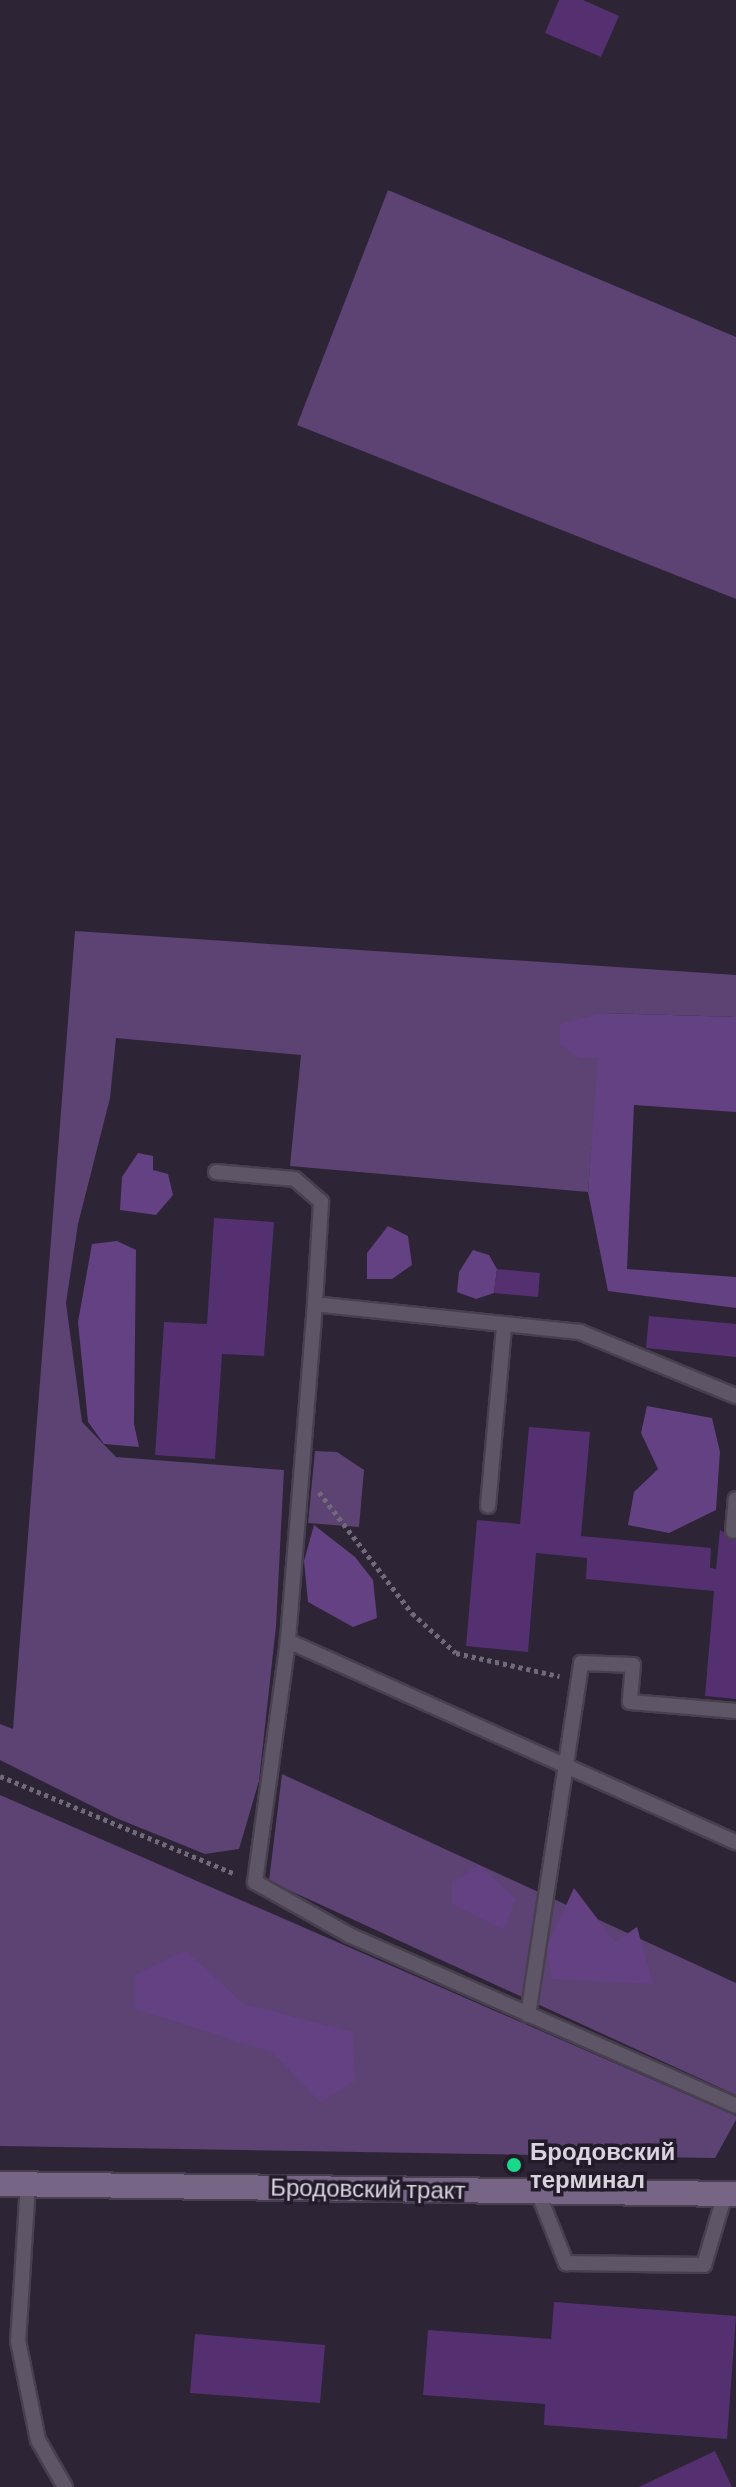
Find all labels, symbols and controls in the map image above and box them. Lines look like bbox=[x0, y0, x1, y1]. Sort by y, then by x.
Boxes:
place label: Бродовский терминал bbox=[530, 2137, 675, 2193]
marker: Бродовский терминал bbox=[505, 2156, 523, 2174]
street label: Бродовский тракт bbox=[270, 2172, 466, 2204]

